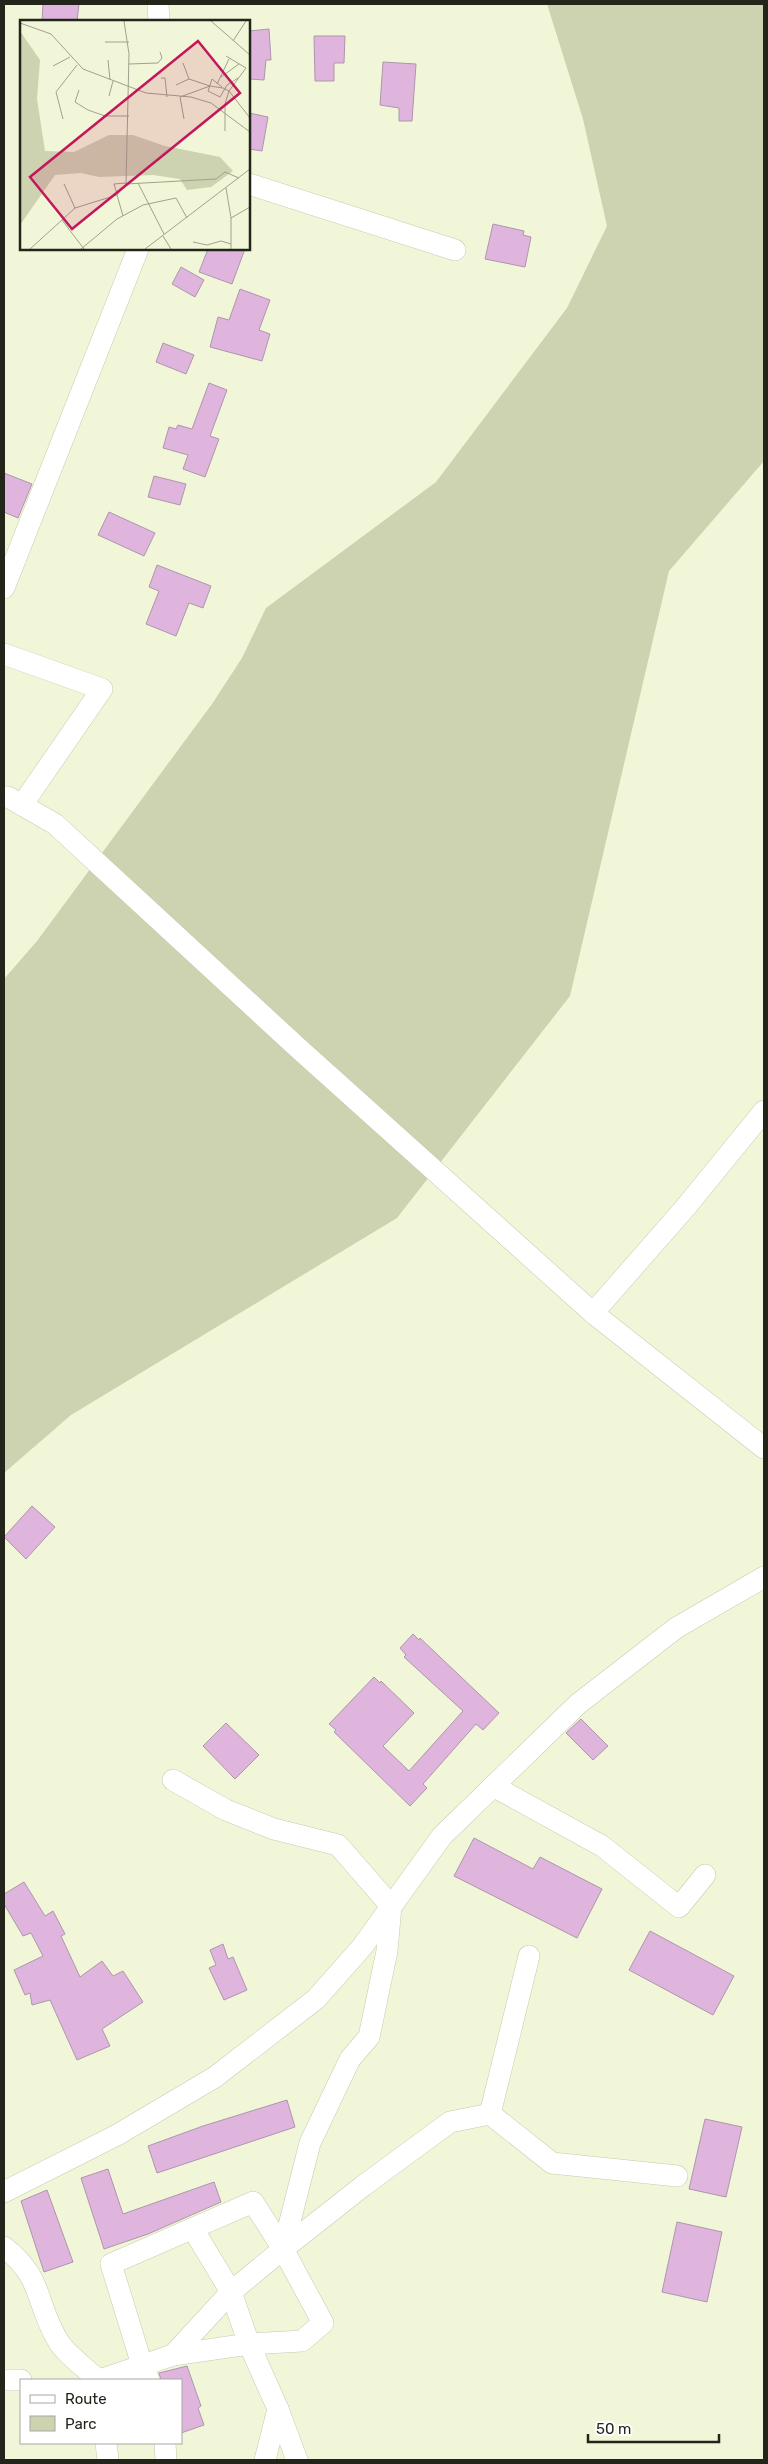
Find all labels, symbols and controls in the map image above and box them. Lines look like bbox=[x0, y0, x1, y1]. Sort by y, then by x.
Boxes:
inset map bbox=[20, 20, 250, 250]
legend bbox=[20, 2379, 182, 2444]
text: Route bbox=[65, 2390, 107, 2408]
scale bar bbox=[588, 2412, 719, 2444]
text: Parc bbox=[65, 2415, 97, 2433]
text: 50 m bbox=[596, 2420, 631, 2438]

